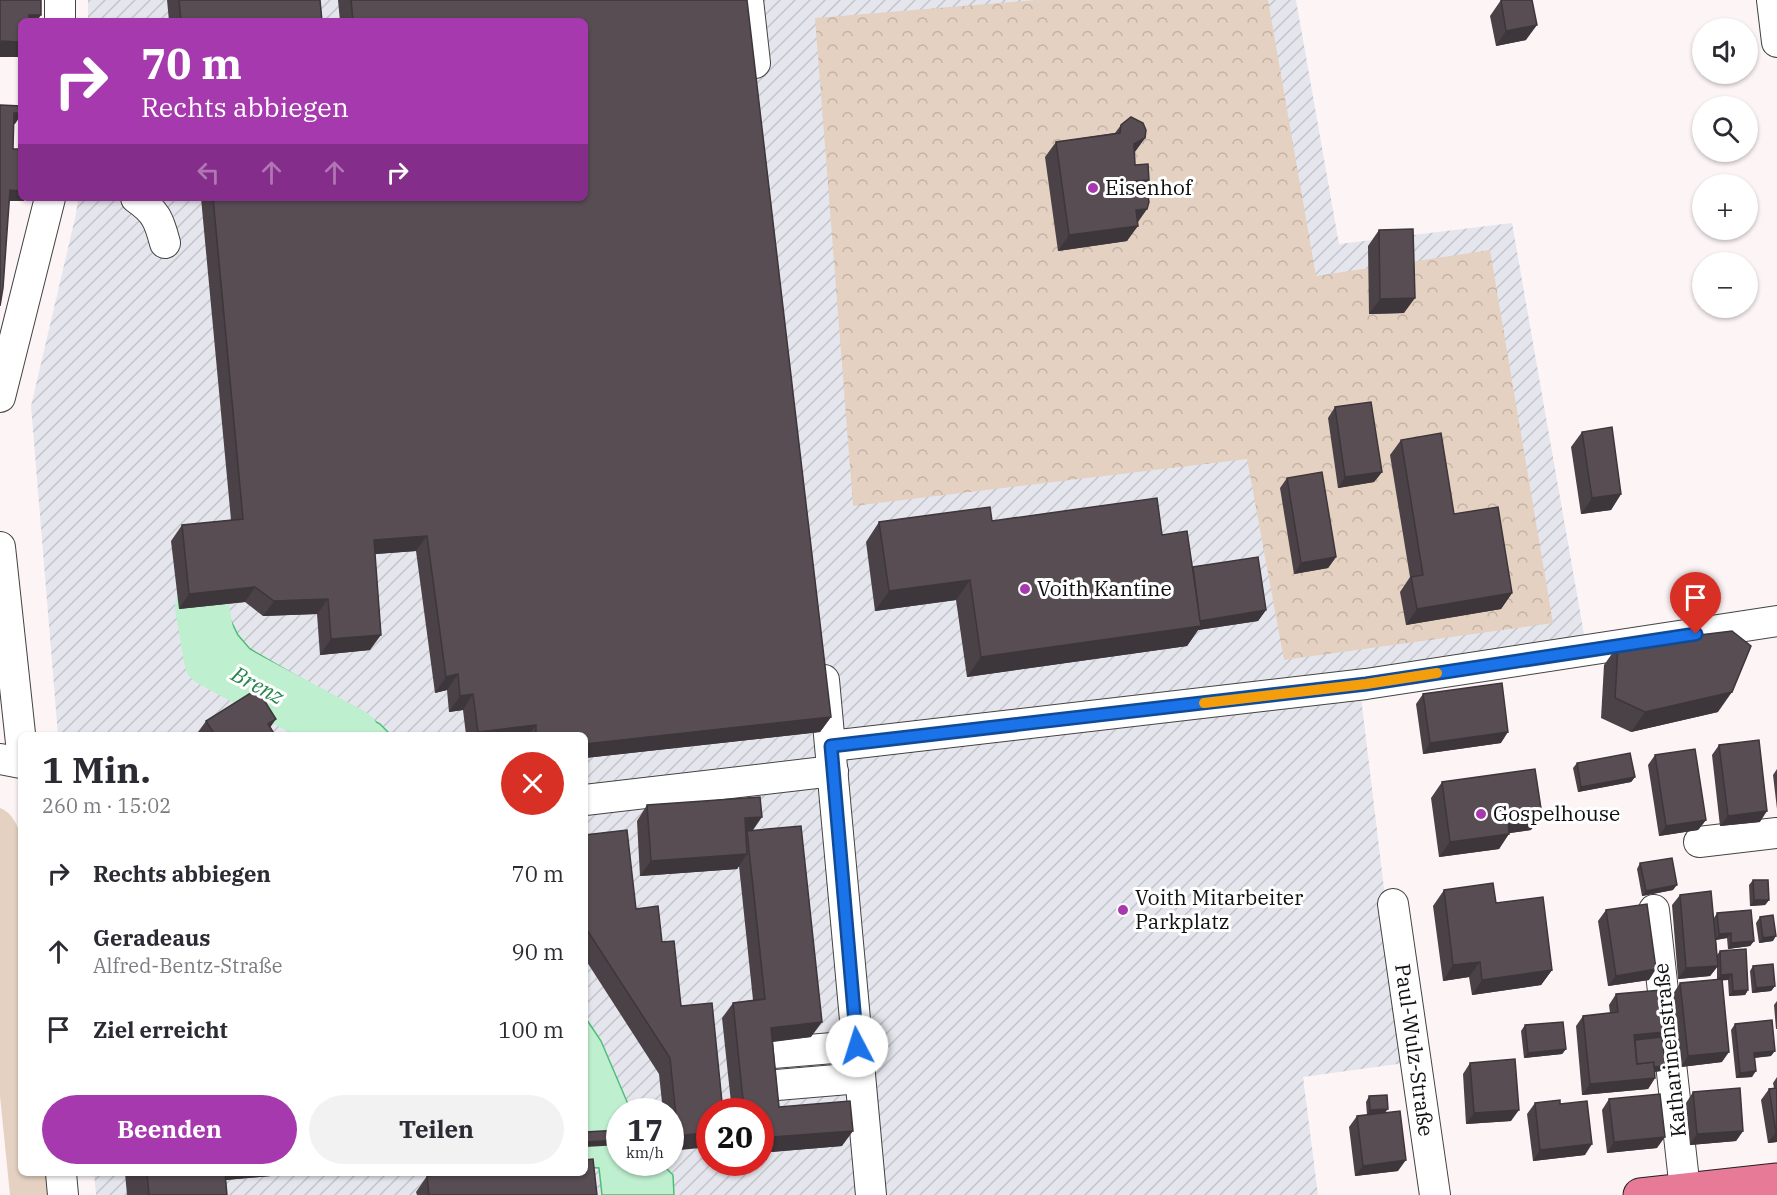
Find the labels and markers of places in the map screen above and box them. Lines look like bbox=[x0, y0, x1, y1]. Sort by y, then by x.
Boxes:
place label: Eisenhof bbox=[1105, 173, 1194, 201]
marker: Eisenhof bbox=[1086, 181, 1100, 195]
pin bbox=[1670, 572, 1721, 634]
place label: Voith Kantine bbox=[1037, 574, 1172, 602]
marker: Voith Kantine bbox=[1018, 582, 1032, 596]
place label: Gospelhouse bbox=[1493, 799, 1620, 827]
marker: Gospelhouse bbox=[1474, 807, 1488, 821]
place label: Voith Mitarbeiter Parkplatz bbox=[1135, 883, 1304, 935]
marker: Voith Mitarbeiter Parkplatz bbox=[1116, 903, 1130, 917]

